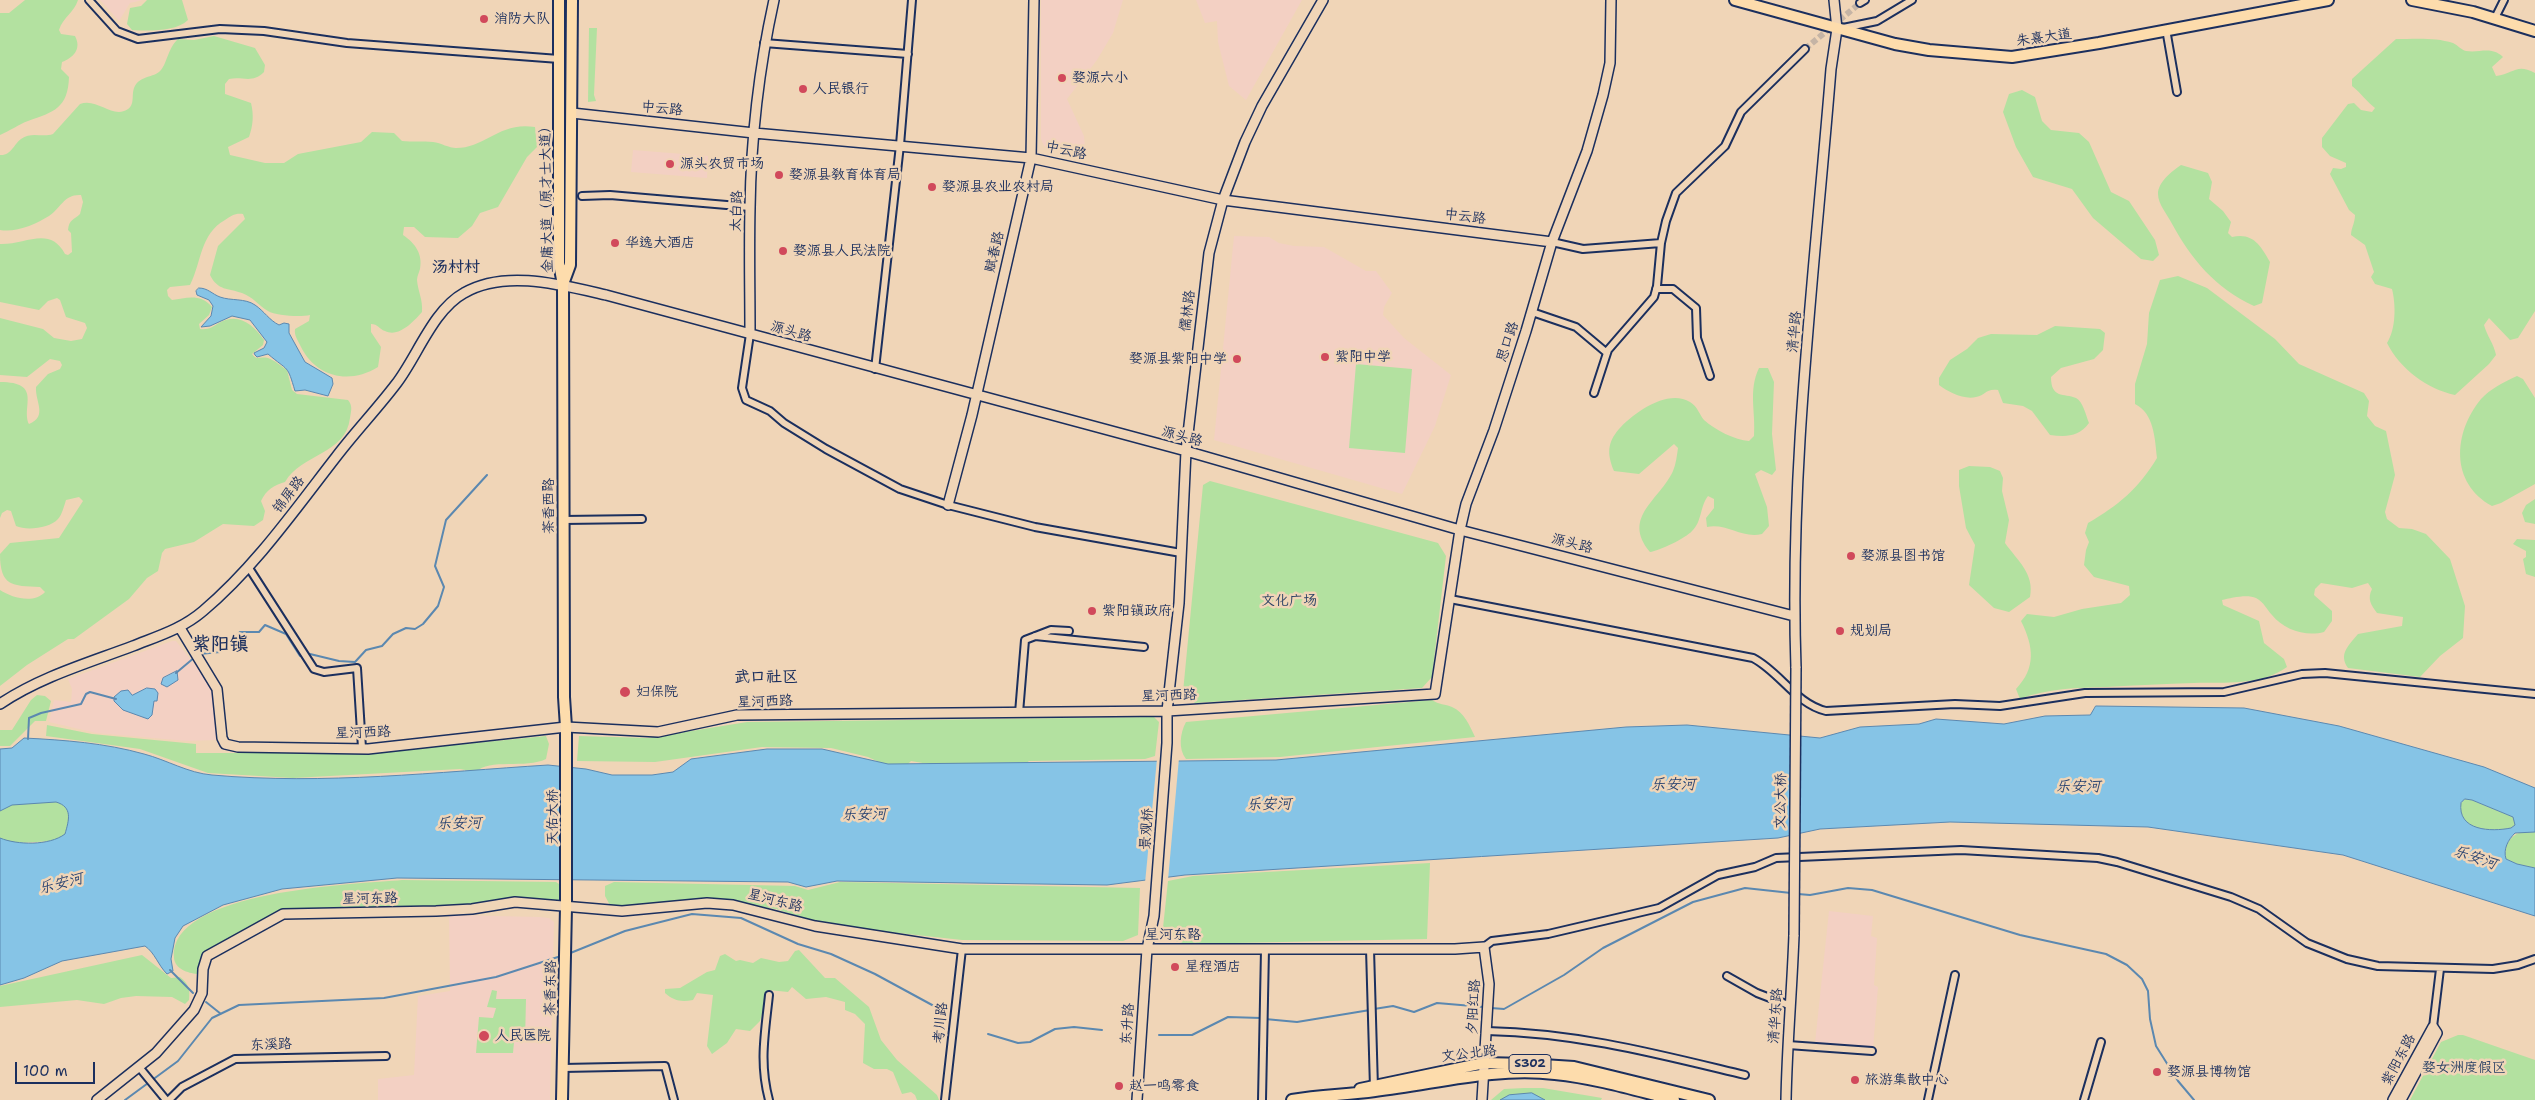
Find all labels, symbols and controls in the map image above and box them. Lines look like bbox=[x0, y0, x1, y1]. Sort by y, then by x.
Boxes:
place label: 消防大队 bbox=[494, 11, 550, 27]
marker: 消防大队 bbox=[478, 13, 490, 25]
street label: 朱熹大道 bbox=[2015, 26, 2073, 50]
place label: 婺源六小 bbox=[1072, 70, 1128, 86]
marker: 婺源六小 bbox=[1056, 72, 1068, 84]
place label: 人民银行 bbox=[813, 81, 869, 97]
marker: 人民银行 bbox=[797, 83, 809, 95]
street label: 中云路 bbox=[640, 98, 684, 120]
street label: 金庸大道（原才士大道） bbox=[537, 119, 557, 273]
street label: 中云路 bbox=[1044, 138, 1088, 164]
place label: 源头农贸市场 bbox=[680, 156, 764, 172]
marker: 源头农贸市场 bbox=[664, 158, 676, 170]
place label: 婺源县教育体育局 bbox=[789, 167, 901, 183]
marker: 婺源县教育体育局 bbox=[773, 169, 785, 181]
place label: 婺源县农业农村局 bbox=[942, 179, 1054, 195]
marker: 婺源县农业农村局 bbox=[926, 181, 938, 193]
street label: 太白路 bbox=[728, 190, 746, 232]
street label: 中云路 bbox=[1443, 206, 1487, 228]
street label: 赋春路 bbox=[982, 230, 1008, 274]
place label: 华逸大酒店 bbox=[625, 235, 695, 251]
marker: 华逸大酒店 bbox=[609, 237, 621, 249]
place label: 婺源县人民法院 bbox=[793, 243, 891, 259]
marker: 婺源县人民法院 bbox=[777, 245, 789, 257]
district label: 汤村村 bbox=[432, 258, 480, 278]
street label: 儒林路 bbox=[1177, 289, 1199, 333]
street label: 清华路 bbox=[1785, 310, 1805, 354]
street label: 源头路 bbox=[768, 318, 814, 346]
street label: 思口路 bbox=[1494, 319, 1522, 365]
place label: 紫阳中学 bbox=[1335, 349, 1391, 365]
place label: 婺源县紫阳中学 bbox=[1129, 351, 1227, 367]
marker: 紫阳中学 bbox=[1319, 351, 1331, 363]
marker: 婺源县紫阳中学 bbox=[1231, 353, 1243, 365]
street label: 源头路 bbox=[1160, 423, 1204, 451]
street label: 锦屏路 bbox=[270, 473, 308, 517]
street label: 茶香西路 bbox=[541, 478, 557, 534]
street label: 源头路 bbox=[1550, 531, 1594, 557]
place label: 婺源县图书馆 bbox=[1861, 548, 1945, 564]
marker: 婺源县图书馆 bbox=[1845, 550, 1857, 562]
park label: 文化广场 bbox=[1261, 593, 1317, 609]
place label: 紫阳镇政府 bbox=[1102, 603, 1172, 619]
marker: 紫阳镇政府 bbox=[1086, 605, 1098, 617]
place label: 规划局 bbox=[1850, 623, 1892, 639]
marker: 规划局 bbox=[1834, 625, 1846, 637]
district label: 紫阳镇 bbox=[192, 634, 248, 656]
district label: 武口社区 bbox=[734, 668, 798, 688]
place label: 妇保院 bbox=[636, 684, 678, 700]
marker: 妇保院 bbox=[618, 685, 632, 699]
street label: 星河西路 bbox=[1141, 687, 1197, 705]
street label: 星河西路 bbox=[737, 693, 793, 711]
street label: 星河西路 bbox=[335, 724, 391, 742]
street label: 文公大桥 bbox=[1772, 773, 1790, 829]
water label: 乐安河 bbox=[1651, 776, 1695, 794]
water label: 乐安河 bbox=[2056, 778, 2100, 796]
street label: 天佑大桥 bbox=[545, 789, 561, 845]
water label: 乐安河 bbox=[1246, 796, 1292, 814]
water label: 乐安河 bbox=[841, 806, 887, 824]
street label: 景观桥 bbox=[1137, 807, 1157, 851]
water label: 乐安河 bbox=[436, 815, 482, 833]
water label: 乐安河 bbox=[2451, 842, 2499, 874]
water label: 乐安河 bbox=[37, 870, 85, 898]
street label: 星河东路 bbox=[746, 886, 804, 916]
street label: 星河东路 bbox=[342, 890, 398, 908]
street label: 星河东路 bbox=[1145, 927, 1201, 943]
place label: 星程酒店 bbox=[1185, 959, 1241, 975]
street label: 茶香东路 bbox=[542, 960, 560, 1016]
marker: 星程酒店 bbox=[1169, 961, 1181, 973]
street label: 夕阳红路 bbox=[1464, 979, 1484, 1035]
street label: 清华东路 bbox=[1766, 987, 1786, 1045]
street label: 考川路 bbox=[930, 1001, 952, 1045]
street label: 东升路 bbox=[1118, 1002, 1138, 1046]
place label: 人民医院 bbox=[495, 1028, 551, 1044]
marker: 人民医院 bbox=[477, 1029, 491, 1043]
street label: 紫阳东路 bbox=[2378, 1031, 2420, 1089]
street label: 东溪路 bbox=[250, 1036, 292, 1054]
street label: 文公北路 bbox=[1440, 1042, 1498, 1066]
scale bar bbox=[18, 1052, 98, 1084]
road number: S302 bbox=[1509, 1054, 1551, 1074]
park label: 婺女洲度假区 bbox=[2422, 1060, 2506, 1076]
text: 100 m bbox=[23, 1061, 68, 1081]
place label: 婺源县博物馆 bbox=[2167, 1064, 2251, 1080]
marker: 婺源县博物馆 bbox=[2151, 1066, 2163, 1078]
place label: 旅游集散中心 bbox=[1865, 1072, 1949, 1088]
marker: 旅游集散中心 bbox=[1849, 1074, 1861, 1086]
place label: 赵一鸣零食 bbox=[1129, 1078, 1199, 1094]
marker: 赵一鸣零食 bbox=[1113, 1080, 1125, 1092]

